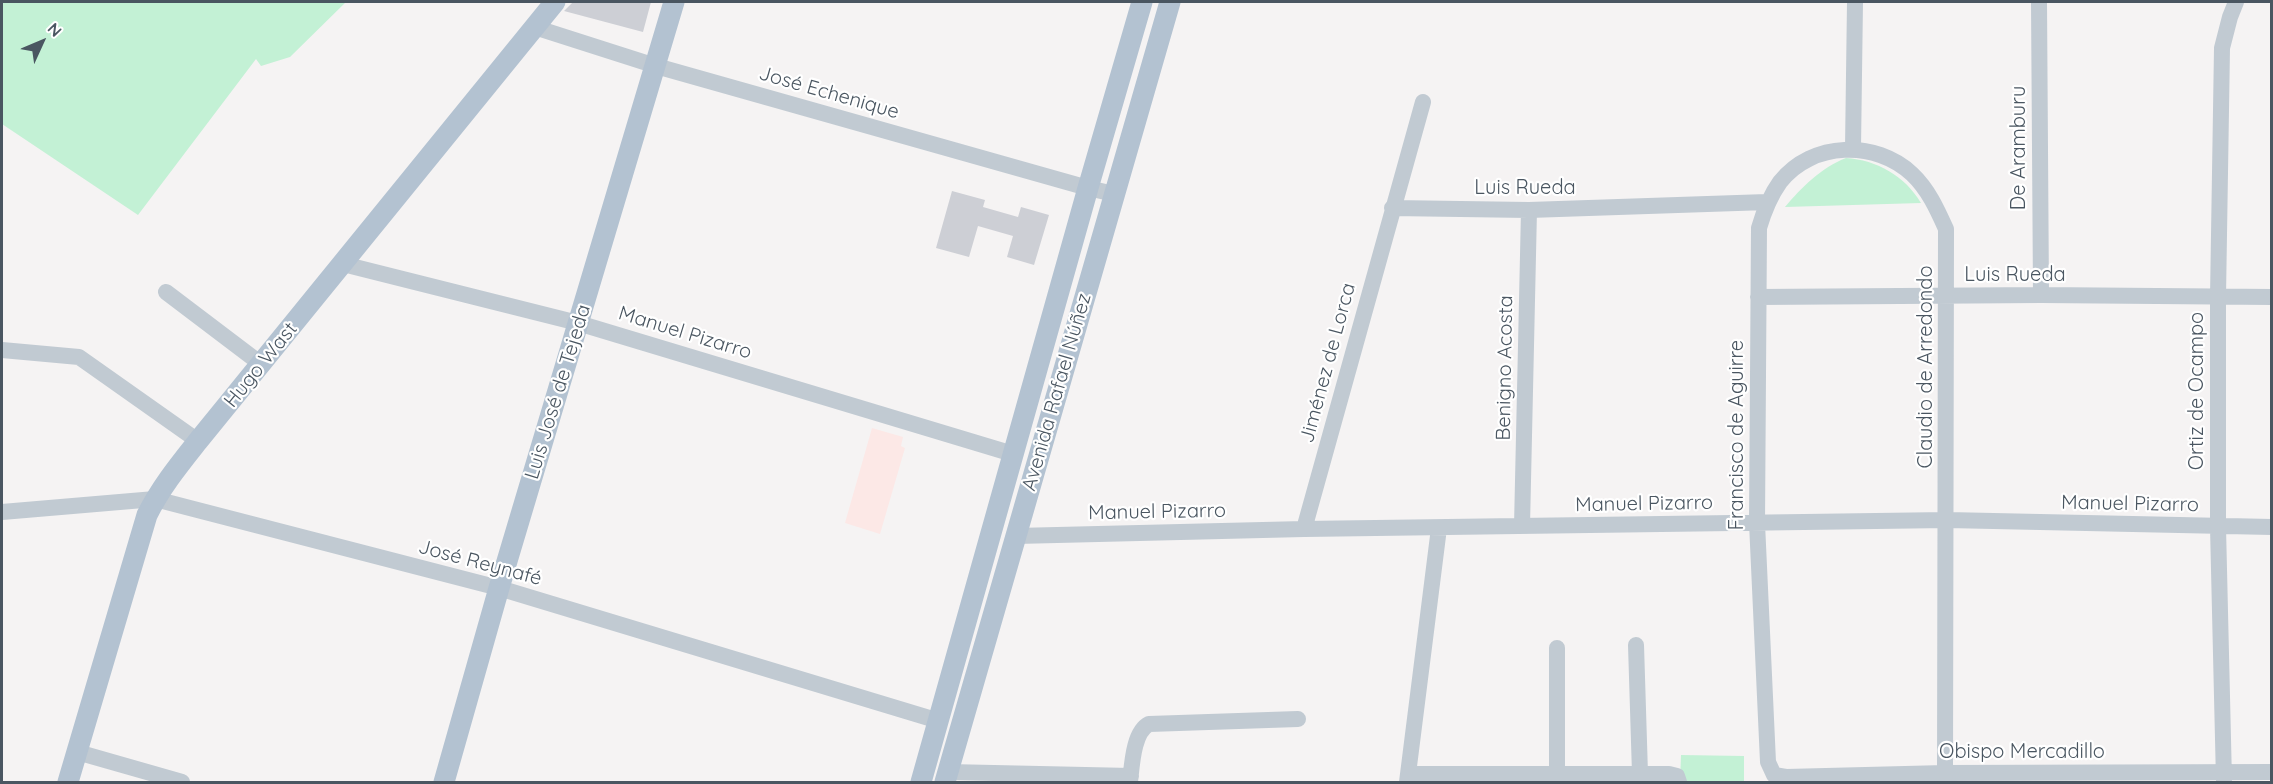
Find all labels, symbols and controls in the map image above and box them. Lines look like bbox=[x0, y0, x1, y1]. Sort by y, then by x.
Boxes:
north arrow bbox=[12, 12, 72, 72]
text: N bbox=[44, 18, 66, 41]
street label: José Echenique bbox=[756, 62, 902, 124]
street label: De Aramburu bbox=[2007, 86, 2031, 210]
street label: Luis Rueda bbox=[1474, 176, 1576, 200]
street label: Luis Rueda bbox=[1964, 263, 2066, 287]
street label: Claudio de Arredondo bbox=[1914, 266, 1938, 468]
street label: Jiménez de Lorca bbox=[1295, 280, 1361, 446]
street label: Avenida Rafael Núñez bbox=[1017, 290, 1097, 494]
street label: Benigno Acosta bbox=[1492, 295, 1518, 441]
street label: Manuel Pizarro bbox=[616, 301, 754, 365]
street label: Luis José de Tejeda bbox=[520, 302, 596, 482]
street label: Ortiz de Ocampo bbox=[2185, 312, 2209, 470]
street label: Hugo Wast bbox=[219, 318, 303, 412]
street label: Francisco de Aguirre bbox=[1725, 340, 1749, 530]
street label: Manuel Pizarro bbox=[1575, 491, 1713, 517]
street label: Manuel Pizarro bbox=[2061, 491, 2199, 517]
street label: Manuel Pizarro bbox=[1088, 499, 1226, 525]
street label: José Reynafé bbox=[416, 535, 544, 591]
street label: Obispo Mercadillo bbox=[1939, 740, 2105, 764]

